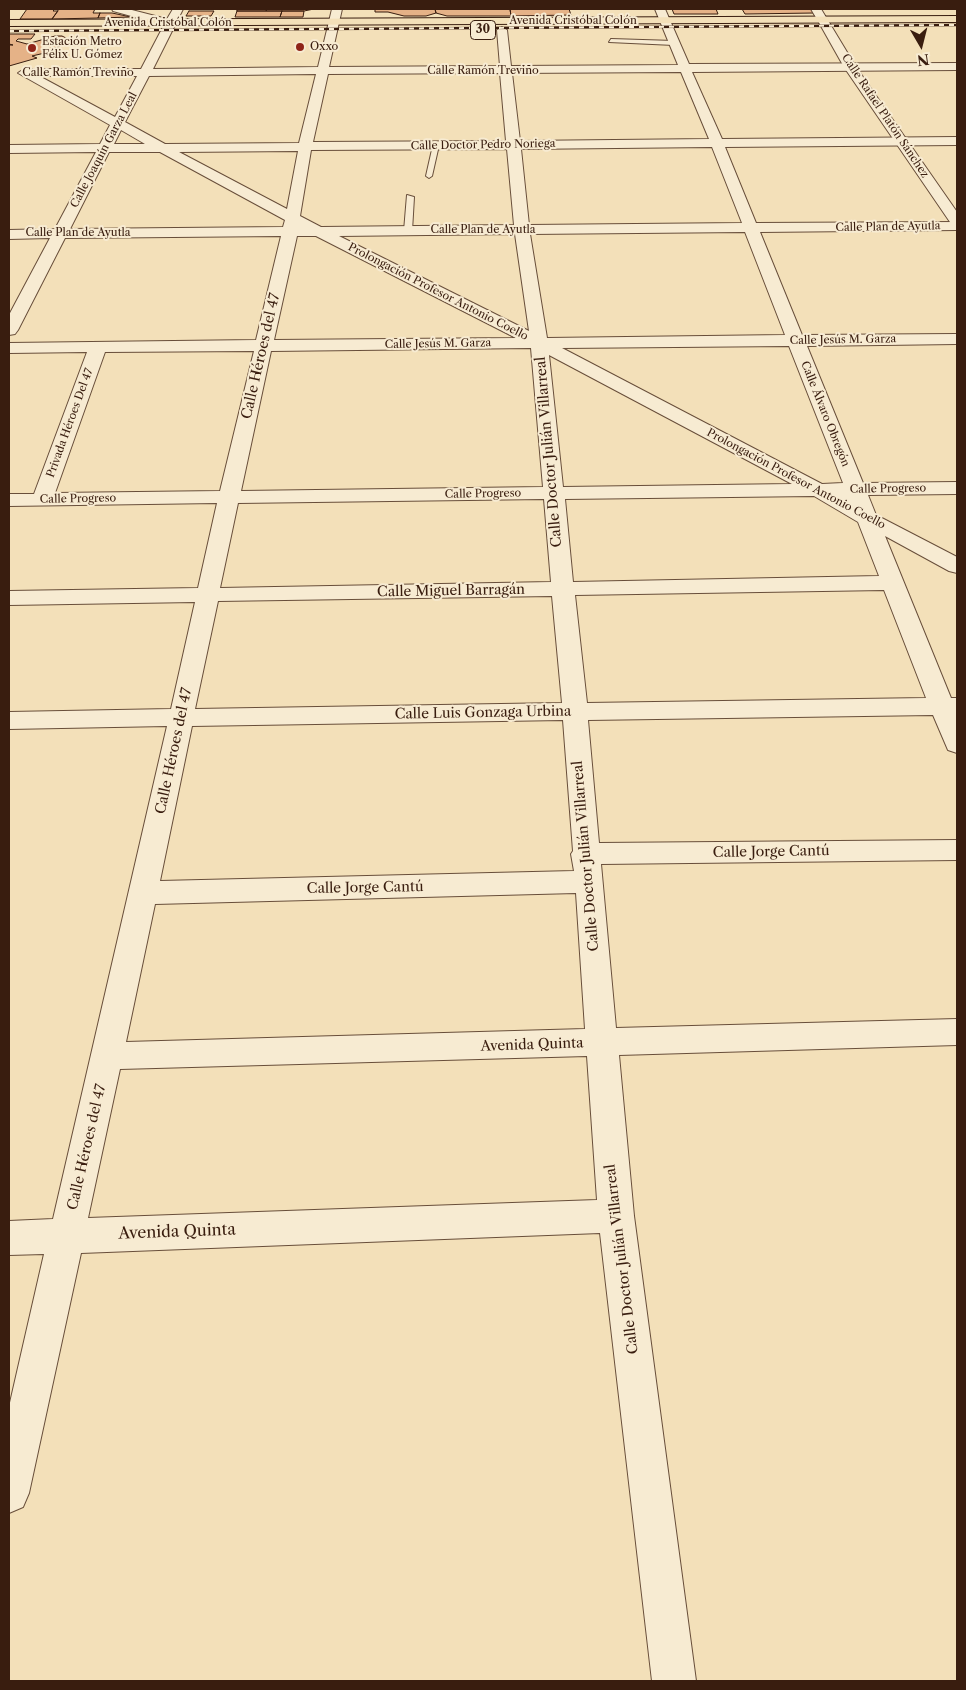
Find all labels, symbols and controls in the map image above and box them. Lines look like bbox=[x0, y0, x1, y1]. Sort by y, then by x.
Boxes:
street label: Avenida Cristóbal Colón bbox=[509, 14, 637, 28]
street label: Avenida Cristóbal Colón bbox=[104, 16, 232, 30]
road number: 30 bbox=[470, 20, 496, 40]
north arrow bbox=[896, 20, 946, 70]
place label: Estación Metro Félix U. Gómez bbox=[42, 35, 123, 61]
place label: Oxxo bbox=[310, 40, 338, 54]
marker: Oxxo bbox=[294, 41, 306, 53]
marker: Estación Metro Félix U. Gómez bbox=[26, 42, 38, 54]
text: N bbox=[916, 50, 930, 70]
street label: Calle Rafael Platón Sánchez bbox=[839, 52, 931, 180]
street label: Calle Ramón Treviño bbox=[427, 64, 539, 78]
street label: Calle Ramón Treviño bbox=[22, 66, 134, 80]
street label: Calle Joaquín Garza Leal bbox=[68, 90, 140, 210]
street label: Calle Doctor Pedro Noriega bbox=[410, 137, 556, 153]
street label: Calle Plan de Ayutla bbox=[835, 219, 941, 235]
street label: Calle Plan de Ayutla bbox=[430, 223, 536, 237]
street label: Calle Plan de Ayutla bbox=[25, 226, 131, 240]
street label: Prolongación Profesor Antonio Coello bbox=[346, 241, 530, 343]
street label: Calle Héroes del 47 bbox=[238, 291, 284, 421]
street label: Calle Jesús M. Garza bbox=[790, 332, 896, 348]
street label: Calle Jesús M. Garza bbox=[385, 336, 491, 352]
street label: Calle Doctor Julián Villarreal bbox=[532, 356, 566, 548]
street label: Calle Álvaro Obregón bbox=[798, 359, 852, 469]
street label: Privada Héroes Del 47 bbox=[44, 366, 96, 480]
street label: Prolongación Profesor Antonio Coello bbox=[704, 426, 888, 532]
street label: Calle Progreso bbox=[850, 482, 926, 496]
street label: Calle Progreso bbox=[445, 487, 521, 501]
street label: Calle Progreso bbox=[40, 492, 116, 506]
street label: Calle Miguel Barragán bbox=[377, 581, 525, 601]
street label: Calle Héroes del 47 bbox=[152, 686, 196, 816]
street label: Calle Luis Gonzaga Urbina bbox=[394, 703, 572, 723]
street label: Calle Doctor Julián Villarreal bbox=[569, 760, 603, 952]
street label: Calle Jorge Cantú bbox=[713, 843, 829, 861]
street label: Calle Jorge Cantú bbox=[307, 879, 423, 897]
street label: Avenida Quinta bbox=[480, 1035, 584, 1055]
street label: Calle Héroes del 47 bbox=[64, 1082, 110, 1212]
street label: Calle Doctor Julián Villarreal bbox=[602, 1163, 642, 1355]
street label: Avenida Quinta bbox=[118, 1220, 236, 1244]

